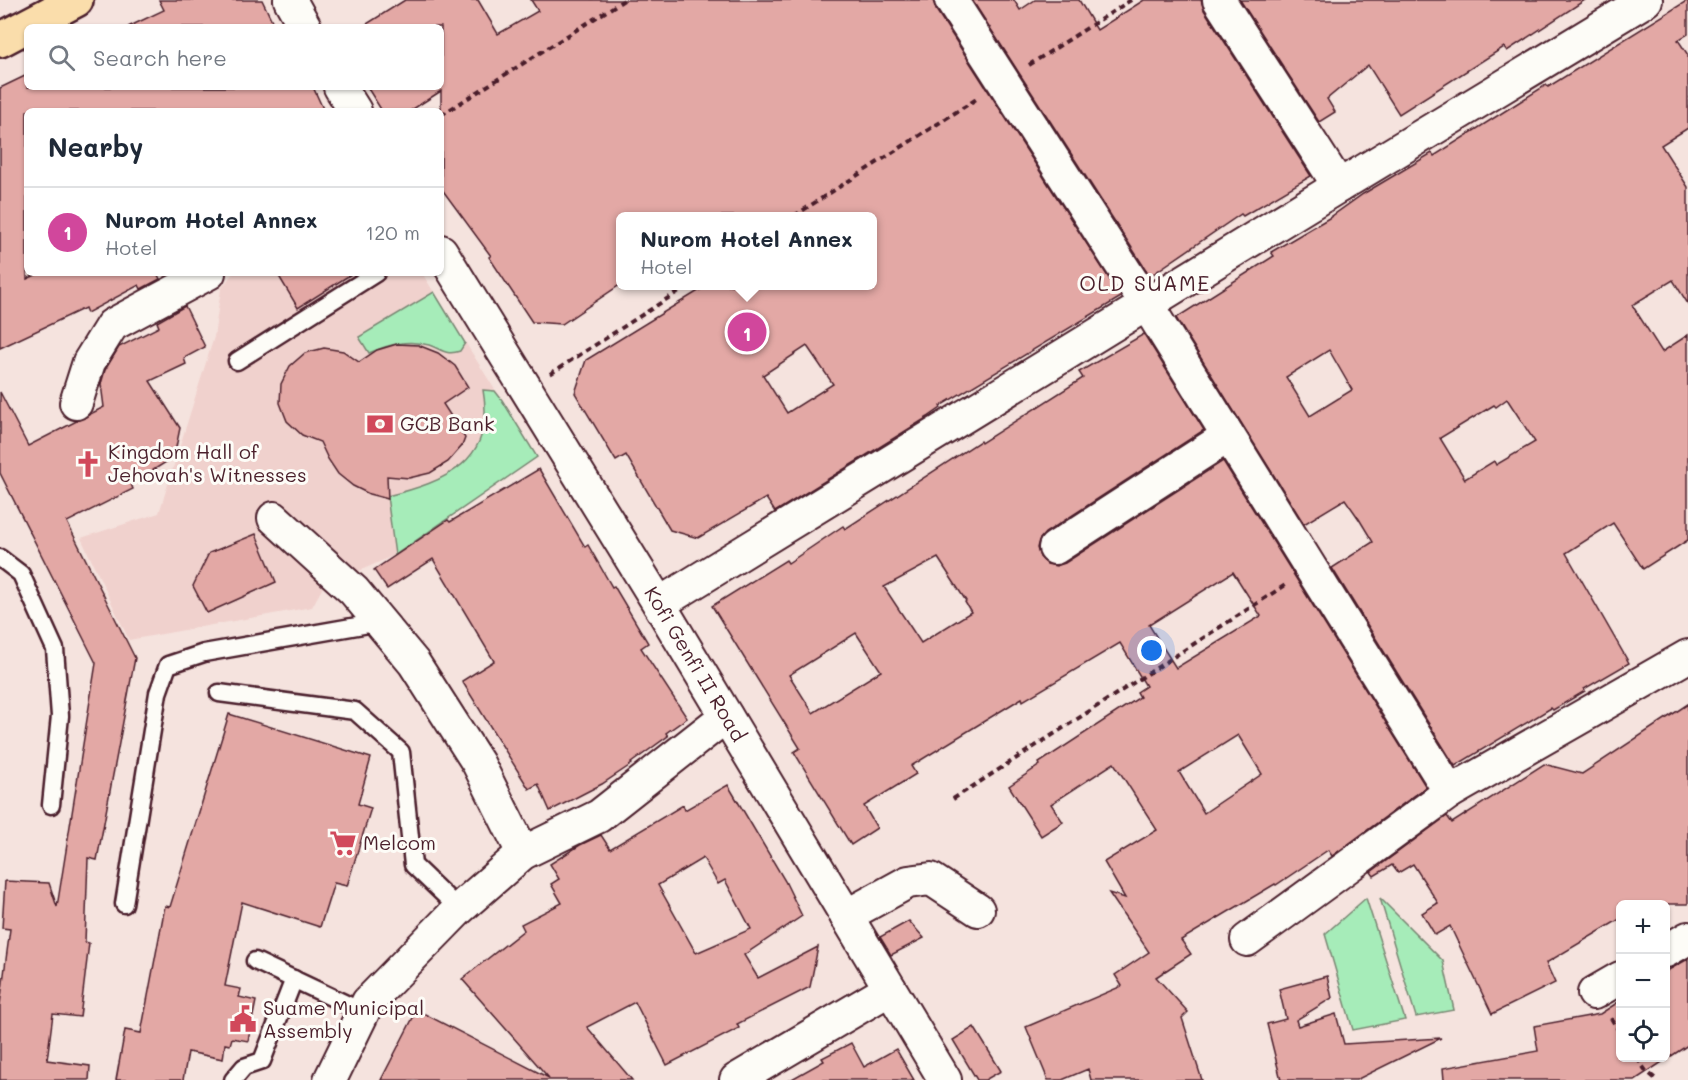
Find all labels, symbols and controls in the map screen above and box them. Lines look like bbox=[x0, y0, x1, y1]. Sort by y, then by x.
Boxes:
search box bbox=[24, 24, 444, 90]
icon: search bbox=[45, 41, 78, 74]
text: Search here bbox=[93, 43, 227, 72]
text: Nearby bbox=[48, 130, 143, 164]
text: Nurom Hotel Annex bbox=[105, 205, 318, 234]
popup bbox=[616, 212, 877, 290]
text: 1 bbox=[63, 219, 72, 245]
text: 120 m bbox=[365, 219, 420, 245]
text: Nurom Hotel Annex bbox=[640, 224, 853, 253]
text: Hotel bbox=[105, 234, 157, 260]
text: Hotel bbox=[640, 253, 693, 279]
district label: OLD SUAME bbox=[1079, 269, 1211, 296]
pin: 1 bbox=[728, 310, 766, 354]
bank icon: GCB Bank bbox=[365, 409, 395, 439]
place label: GCB Bank bbox=[400, 410, 495, 436]
place label: Kingdom Hall of Jehovah's Witnesses bbox=[108, 438, 307, 487]
church icon: Kingdom Hall of Jehovah's Witnesses bbox=[73, 449, 103, 479]
street label: Kofi Genfi II Road bbox=[639, 581, 752, 746]
your location bbox=[1137, 636, 1166, 665]
supermarket icon: Melcom bbox=[328, 828, 358, 858]
place label: Melcom bbox=[363, 829, 436, 855]
map controls bbox=[1616, 900, 1670, 1062]
button: + bbox=[1616, 900, 1670, 954]
button: − bbox=[1616, 954, 1670, 1008]
place label: Suame Municipal Assembly bbox=[263, 994, 424, 1043]
public building icon: Suame Municipal Assembly bbox=[228, 1004, 258, 1034]
button: locate bbox=[1616, 1008, 1670, 1062]

